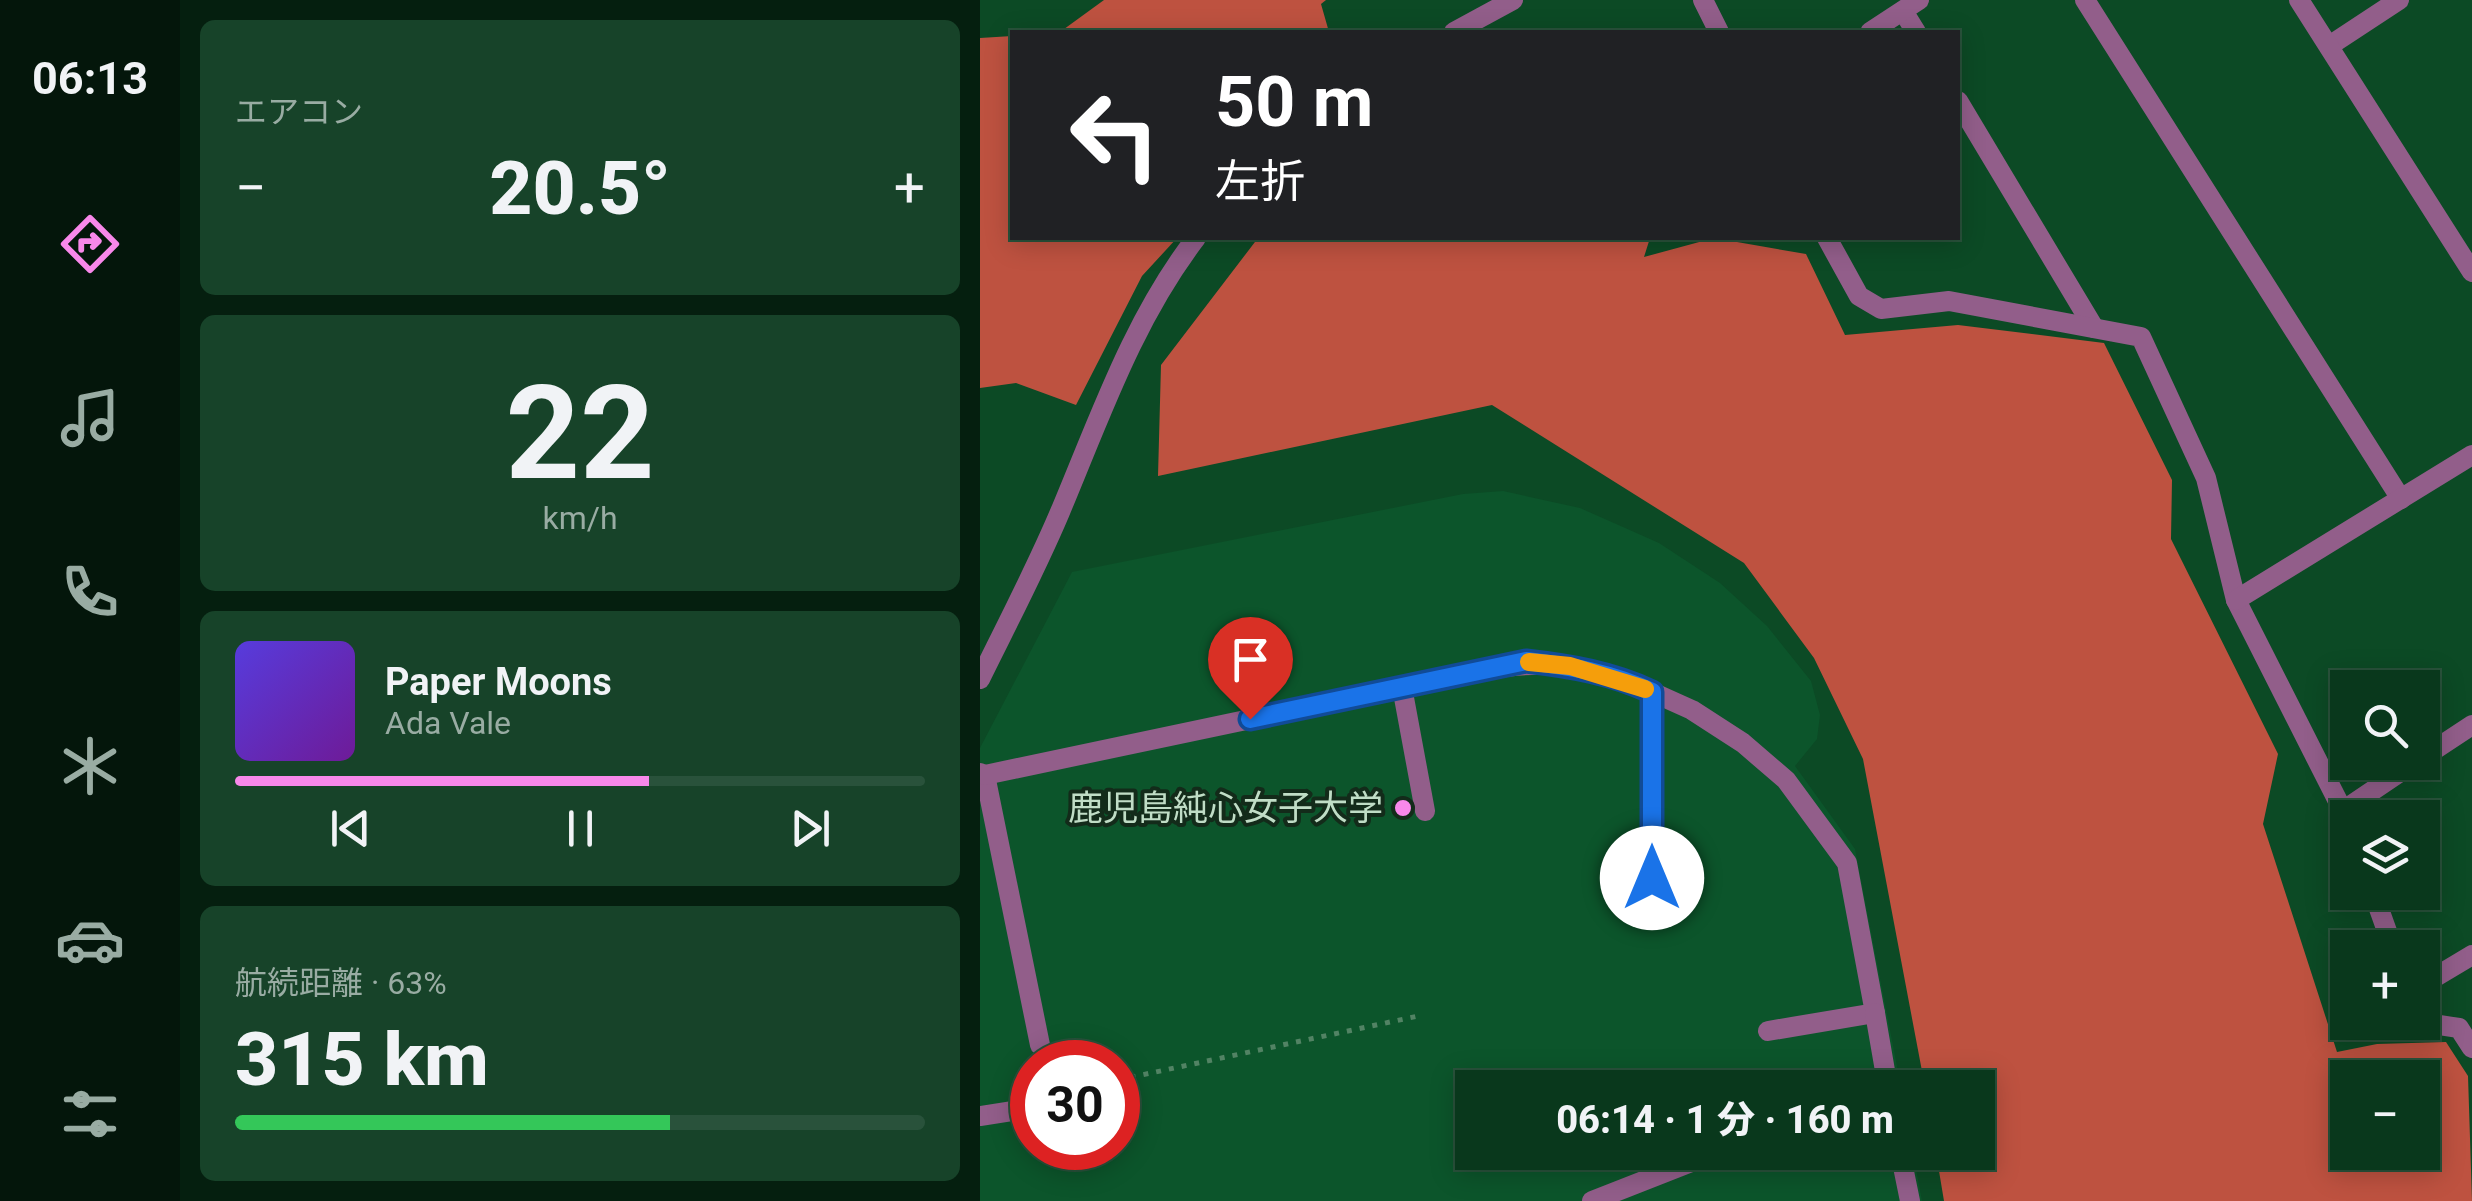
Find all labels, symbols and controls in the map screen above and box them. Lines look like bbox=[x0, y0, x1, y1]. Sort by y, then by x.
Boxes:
text: 06:13 bbox=[32, 52, 148, 105]
text: 50 m bbox=[1215, 61, 1373, 143]
icon: left bbox=[1050, 70, 1180, 200]
text: エアコン bbox=[235, 93, 363, 131]
text: 20.5° bbox=[489, 144, 671, 232]
text: 左折 bbox=[1215, 155, 1305, 208]
text: − bbox=[235, 156, 266, 220]
text: + bbox=[894, 156, 925, 220]
icon: directions bbox=[55, 209, 125, 279]
text: 22 bbox=[505, 357, 655, 510]
icon: music bbox=[55, 383, 125, 453]
text: km/h bbox=[542, 499, 618, 537]
icon: phone bbox=[55, 557, 125, 627]
pin bbox=[1208, 617, 1293, 720]
icon: arrive bbox=[1223, 632, 1278, 687]
text: Paper Moons bbox=[385, 660, 612, 704]
map controls bbox=[2330, 670, 2440, 1170]
button: search bbox=[2330, 670, 2440, 780]
text: Ada Vale bbox=[385, 704, 511, 742]
icon: climate bbox=[55, 731, 125, 801]
place label: 鹿児島純心女子大学 bbox=[1068, 788, 1383, 829]
marker: 鹿児島純心女子大学 bbox=[1392, 797, 1414, 819]
button: layers bbox=[2330, 800, 2440, 910]
icon: previous bbox=[323, 801, 378, 856]
icon: pause bbox=[553, 801, 608, 856]
icon: next bbox=[783, 801, 838, 856]
position arrow bbox=[1600, 826, 1704, 930]
icon: car bbox=[55, 905, 125, 975]
button: + bbox=[2330, 930, 2440, 1040]
text: 航続距離 · 63% bbox=[235, 964, 447, 1002]
text: 315 km bbox=[235, 1015, 489, 1103]
speed limit sign: 30 bbox=[1010, 1040, 1140, 1170]
button: − bbox=[2330, 1060, 2440, 1170]
icon: filters bbox=[55, 1079, 125, 1149]
text: 06:14 · 1 分 · 160 m bbox=[1556, 1098, 1894, 1142]

